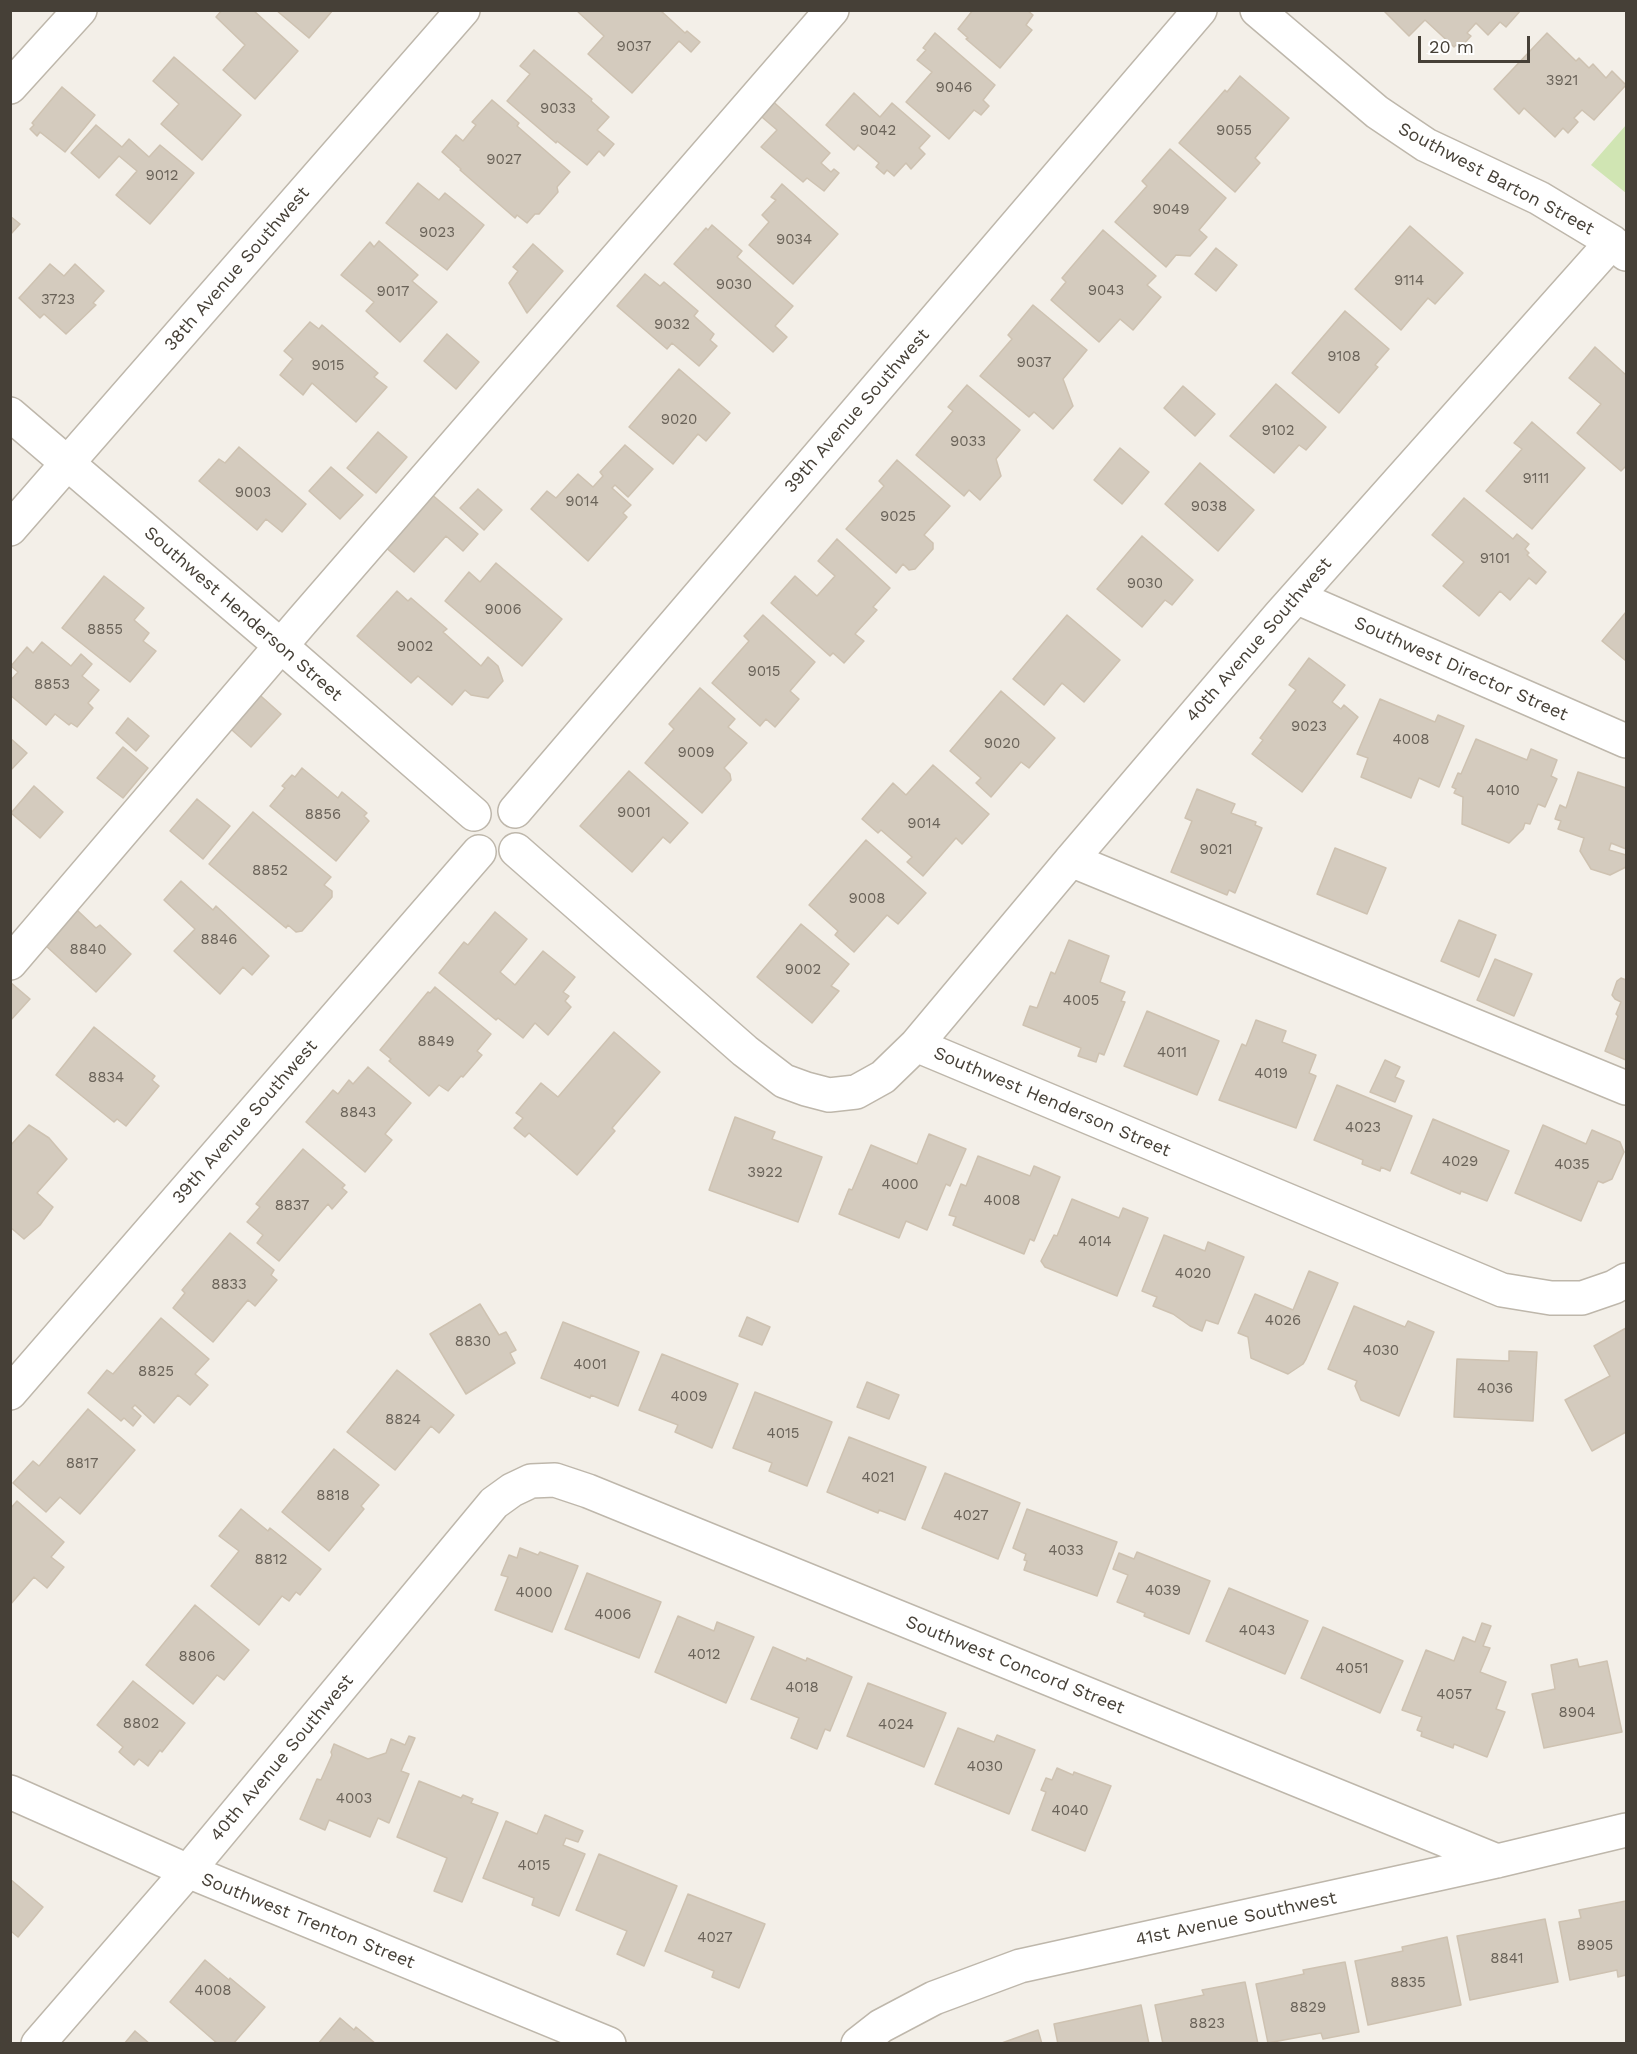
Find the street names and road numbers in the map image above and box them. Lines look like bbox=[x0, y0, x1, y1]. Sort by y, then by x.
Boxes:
street label: Southwest Barton Street bbox=[1394, 118, 1598, 240]
street label: 38th Avenue Southwest bbox=[160, 183, 314, 355]
street label: 39th Avenue Southwest bbox=[780, 325, 934, 497]
street label: Southwest Henderson Street bbox=[140, 522, 346, 706]
street label: 40th Avenue Southwest bbox=[1182, 553, 1336, 727]
street label: Southwest Director Street bbox=[1351, 612, 1571, 726]
street label: 39th Avenue Southwest bbox=[168, 1036, 322, 1208]
street label: Southwest Henderson Street bbox=[930, 1042, 1174, 1162]
street label: Southwest Concord Street bbox=[902, 1611, 1128, 1719]
street label: 40th Avenue Southwest bbox=[206, 1670, 358, 1846]
street label: Southwest Trenton Street bbox=[198, 1868, 418, 1974]
street label: 41st Avenue Southwest bbox=[1134, 1887, 1338, 1951]

